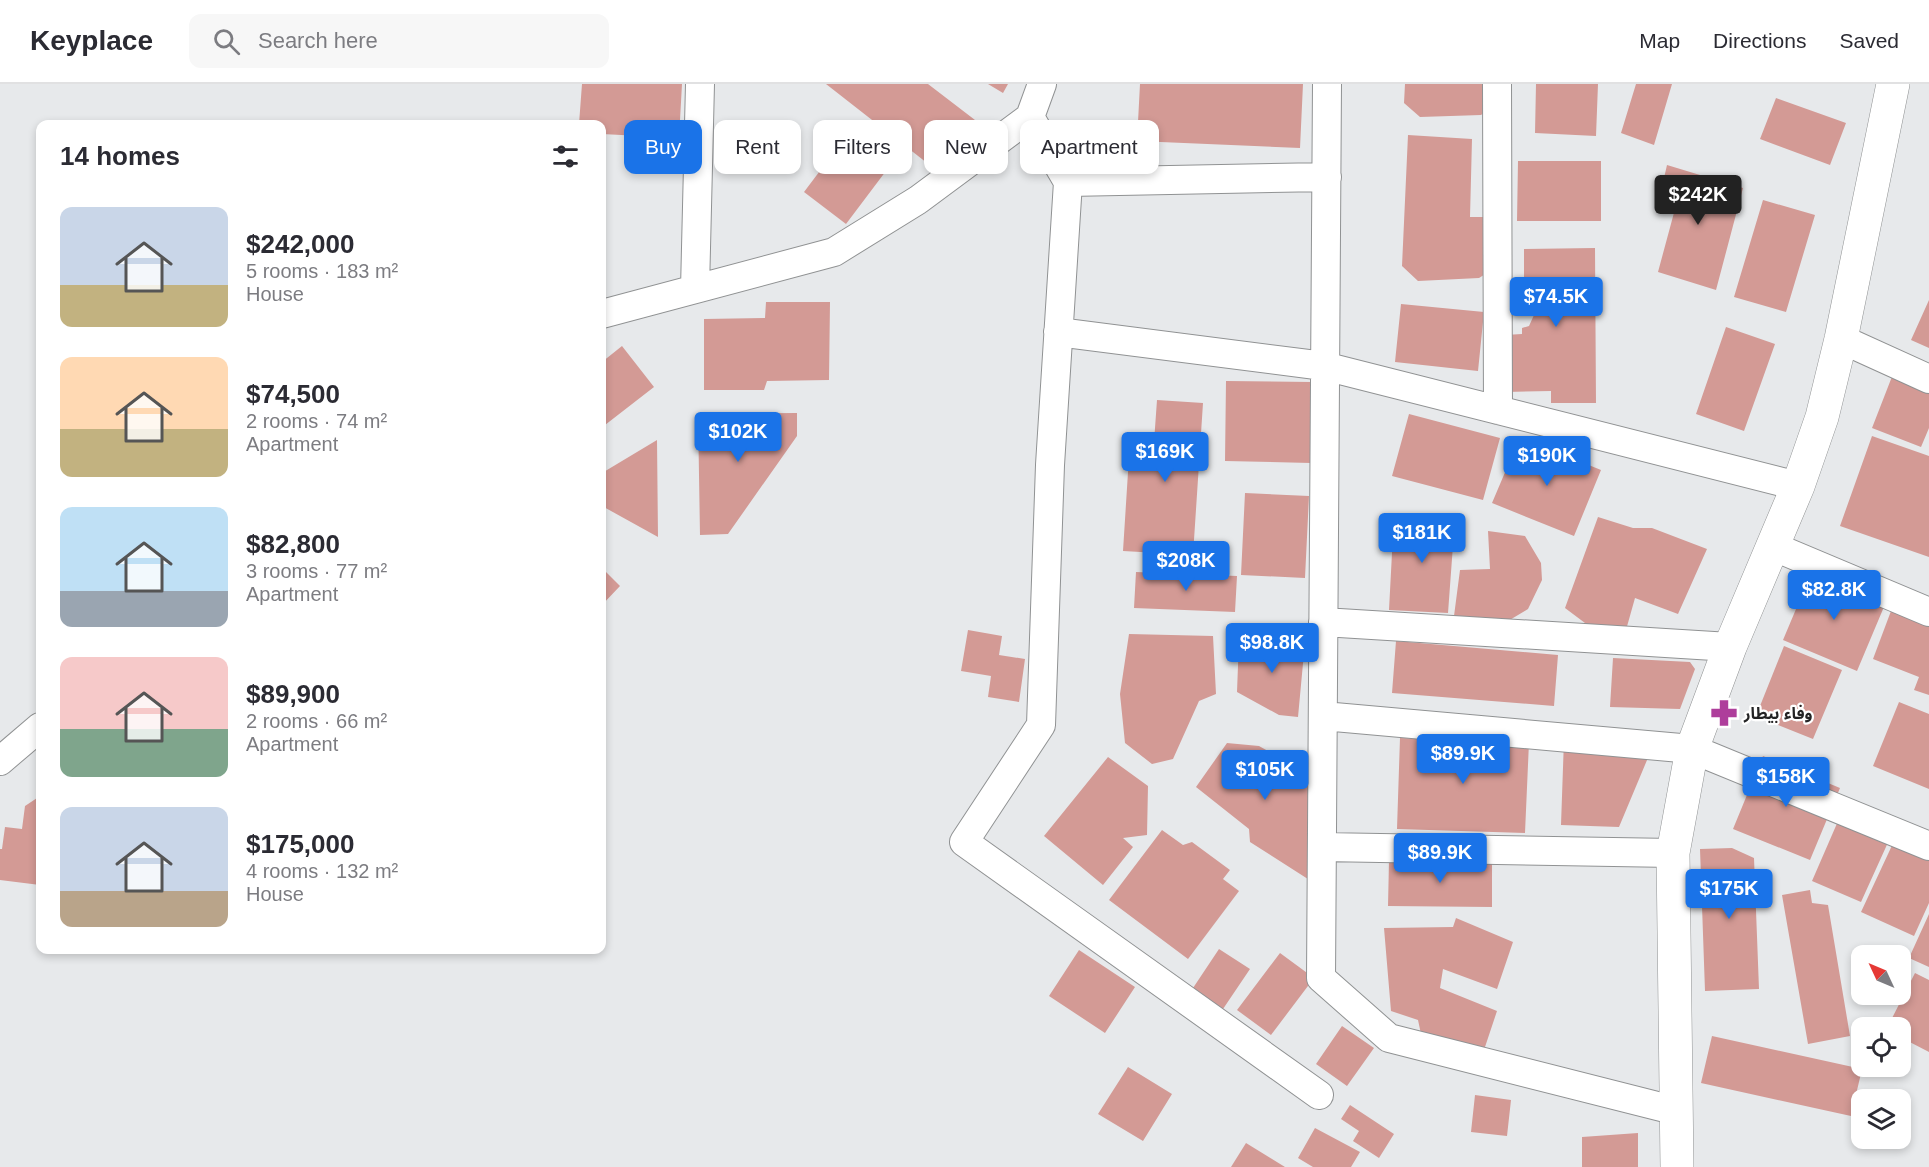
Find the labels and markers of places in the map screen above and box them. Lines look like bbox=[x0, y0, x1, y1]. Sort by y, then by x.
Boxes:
pin: $242K bbox=[1656, 175, 1740, 226]
pin: $74.5K bbox=[1507, 277, 1605, 328]
pin: $102K bbox=[696, 412, 780, 463]
pin: $169K bbox=[1123, 432, 1207, 483]
pin: $190K bbox=[1505, 436, 1589, 487]
pin: $181K bbox=[1380, 513, 1464, 564]
pin: $208K bbox=[1144, 541, 1228, 592]
pin: $82.8K bbox=[1785, 570, 1883, 621]
pin: $98.8K bbox=[1223, 623, 1321, 674]
pharmacy icon: وفاء بيطار bbox=[1709, 698, 1739, 728]
place label: وفاء بيطار bbox=[1743, 704, 1813, 723]
pin: $89.9K bbox=[1414, 734, 1512, 785]
pin: $105K bbox=[1223, 750, 1307, 801]
pin: $158K bbox=[1744, 757, 1828, 808]
pin: $89.9K bbox=[1391, 833, 1489, 884]
pin: $175K bbox=[1687, 869, 1771, 920]

